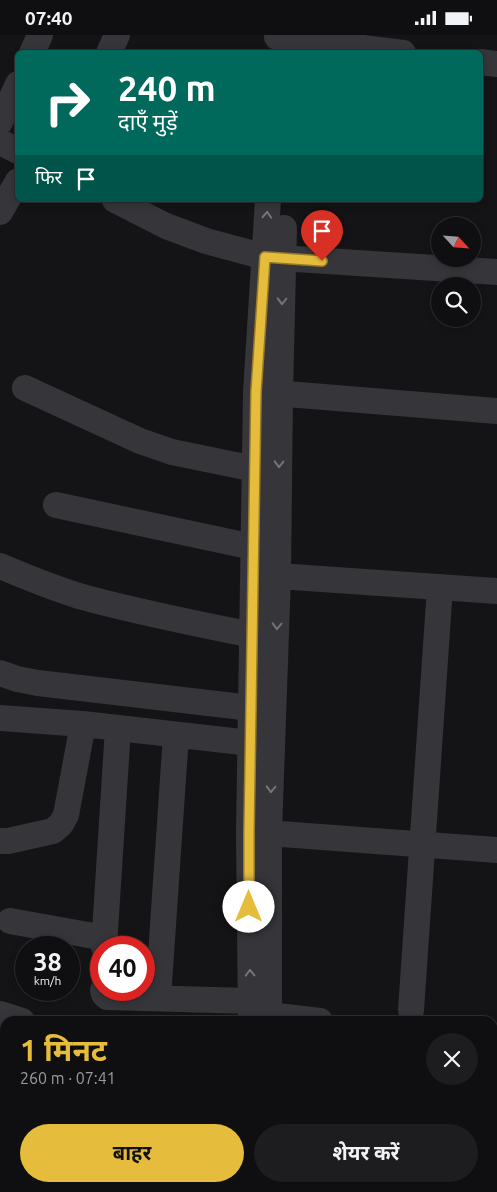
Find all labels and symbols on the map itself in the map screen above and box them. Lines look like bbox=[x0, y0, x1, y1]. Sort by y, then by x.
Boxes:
pin bbox=[301, 210, 343, 261]
one-way arrow bbox=[262, 211, 273, 219]
north arrow bbox=[431, 217, 481, 267]
one-way arrow bbox=[277, 298, 287, 305]
one-way arrow bbox=[274, 460, 284, 468]
one-way arrow bbox=[271, 622, 282, 630]
one-way arrow bbox=[266, 785, 276, 793]
position arrow bbox=[222, 880, 274, 932]
speed limit sign: 40 bbox=[90, 936, 155, 1001]
one-way arrow bbox=[245, 968, 255, 976]

